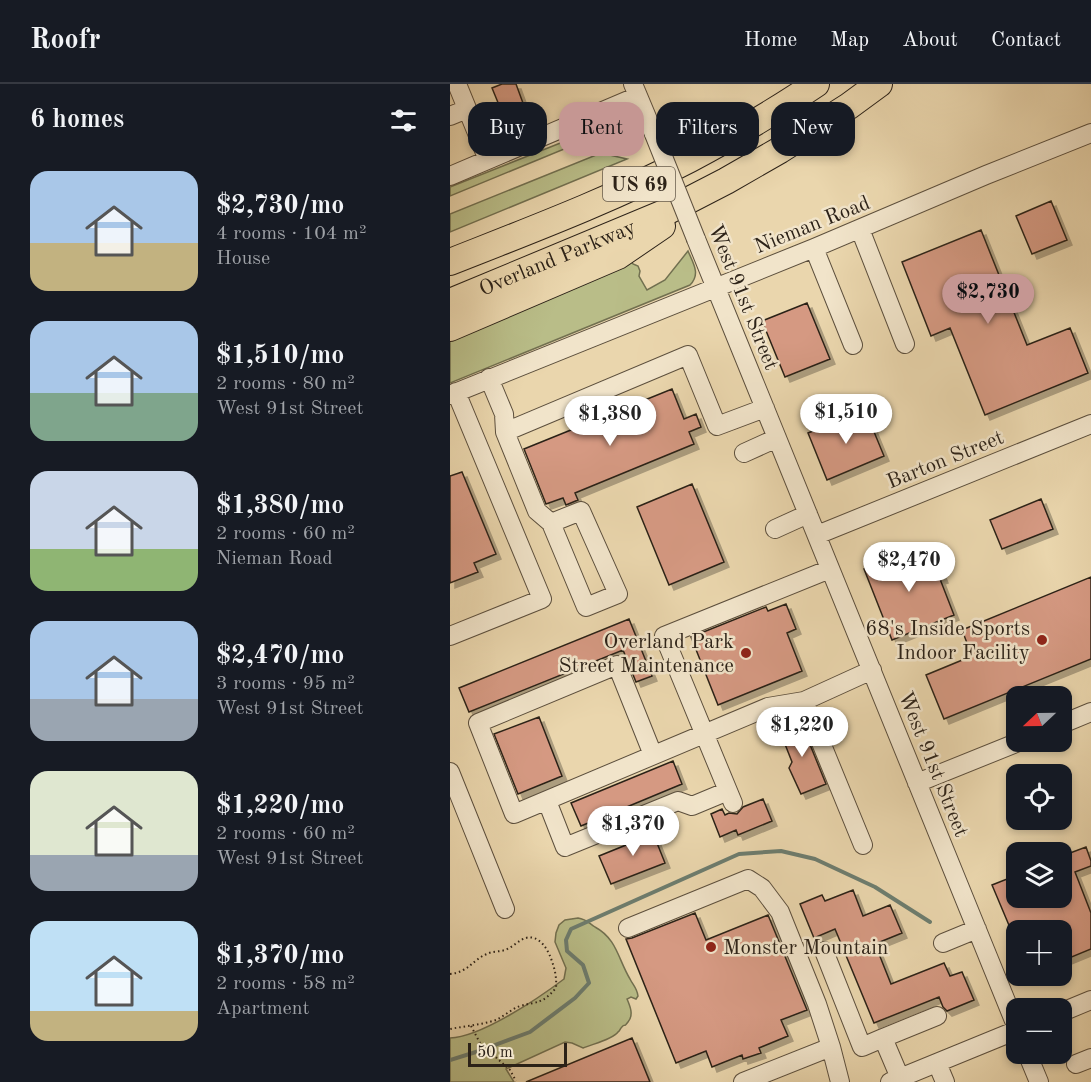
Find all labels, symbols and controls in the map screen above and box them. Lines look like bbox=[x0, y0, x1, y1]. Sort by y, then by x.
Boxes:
text: Roofr bbox=[30, 27, 101, 55]
text: Home bbox=[744, 30, 797, 51]
text: Map bbox=[830, 30, 869, 51]
text: About bbox=[902, 30, 958, 51]
text: Contact bbox=[991, 30, 1061, 51]
chip: Buy bbox=[468, 102, 547, 156]
chip: Rent bbox=[559, 102, 644, 156]
chip: Filters bbox=[656, 102, 759, 156]
chip: New bbox=[771, 102, 855, 156]
icon: filters bbox=[387, 104, 420, 137]
text: 6 homes bbox=[30, 107, 124, 133]
road number: US 69 bbox=[603, 167, 675, 201]
text: $2,730/mo bbox=[216, 193, 344, 219]
street label: Nieman Road bbox=[752, 193, 873, 258]
icon: home bbox=[78, 195, 150, 267]
street label: Overland Parkway bbox=[476, 217, 639, 301]
street label: West 91st Street bbox=[704, 222, 781, 373]
text: 4 rooms · 104 m² bbox=[216, 224, 366, 244]
text: House bbox=[216, 249, 270, 269]
pin: $2,730 bbox=[939, 274, 1037, 325]
text: $2,730 bbox=[956, 283, 1020, 303]
text: $1,510/mo bbox=[216, 343, 344, 369]
icon: home bbox=[78, 345, 150, 417]
text: 2 rooms · 80 m² bbox=[216, 374, 355, 394]
pin: $1,510 bbox=[797, 394, 895, 445]
pin: $1,380 bbox=[561, 396, 659, 447]
text: West 91st Street bbox=[216, 399, 363, 419]
text: $1,510 bbox=[814, 403, 878, 423]
text: $1,380 bbox=[578, 405, 642, 425]
street label: Barton Street bbox=[884, 427, 1007, 493]
text: $1,380/mo bbox=[216, 493, 344, 519]
icon: home bbox=[78, 495, 150, 567]
text: 2 rooms · 60 m² bbox=[216, 524, 355, 544]
pin: $2,470 bbox=[860, 542, 958, 593]
text: Nieman Road bbox=[216, 549, 333, 569]
text: $2,470 bbox=[877, 551, 941, 571]
place label: 68's Inside Sports Indoor Facility bbox=[865, 619, 1030, 664]
place label: Overland Park Street Maintenance bbox=[559, 632, 734, 677]
marker: 68's Inside Sports Indoor Facility bbox=[1035, 633, 1049, 647]
text: $2,470/mo bbox=[216, 643, 344, 669]
icon: home bbox=[78, 645, 150, 717]
marker: Overland Park Street Maintenance bbox=[739, 646, 753, 660]
text: 3 rooms · 95 m² bbox=[216, 674, 355, 694]
north arrow bbox=[1006, 686, 1072, 752]
map controls bbox=[1006, 686, 1072, 1064]
street label: West 91st Street bbox=[894, 689, 971, 840]
text: West 91st Street bbox=[216, 699, 363, 719]
pin: $1,220 bbox=[753, 707, 851, 758]
text: $1,220 bbox=[770, 716, 834, 736]
button: locate bbox=[1006, 764, 1072, 830]
text: $1,220/mo bbox=[216, 793, 344, 819]
icon: home bbox=[78, 795, 150, 867]
pin: $1,370 bbox=[584, 806, 682, 857]
text: $1,370 bbox=[601, 815, 665, 835]
text: 2 rooms · 60 m² bbox=[216, 824, 355, 844]
button: layers bbox=[1006, 842, 1072, 908]
text: West 91st Street bbox=[216, 849, 363, 869]
button: + bbox=[1006, 920, 1072, 986]
place label: Monster Mountain bbox=[723, 938, 888, 959]
marker: Monster Mountain bbox=[704, 940, 718, 954]
text: $1,370/mo bbox=[216, 943, 344, 969]
icon: home bbox=[78, 945, 150, 1017]
text: 2 rooms · 58 m² bbox=[216, 974, 355, 994]
button: − bbox=[1006, 998, 1072, 1064]
text: Apartment bbox=[216, 999, 310, 1019]
scale bar bbox=[468, 1040, 567, 1068]
text: 50 m bbox=[477, 1045, 513, 1061]

